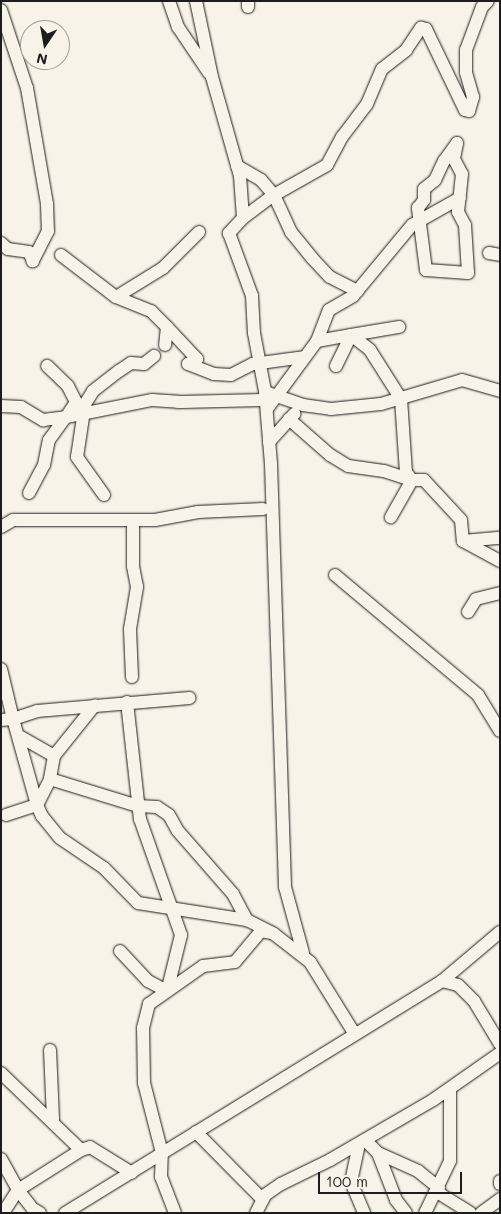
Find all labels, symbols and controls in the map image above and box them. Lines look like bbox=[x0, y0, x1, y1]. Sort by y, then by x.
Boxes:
north arrow bbox=[20, 20, 70, 70]
text: N bbox=[35, 49, 49, 70]
scale bar bbox=[321, 1162, 465, 1194]
text: 100 m bbox=[326, 1171, 368, 1191]

